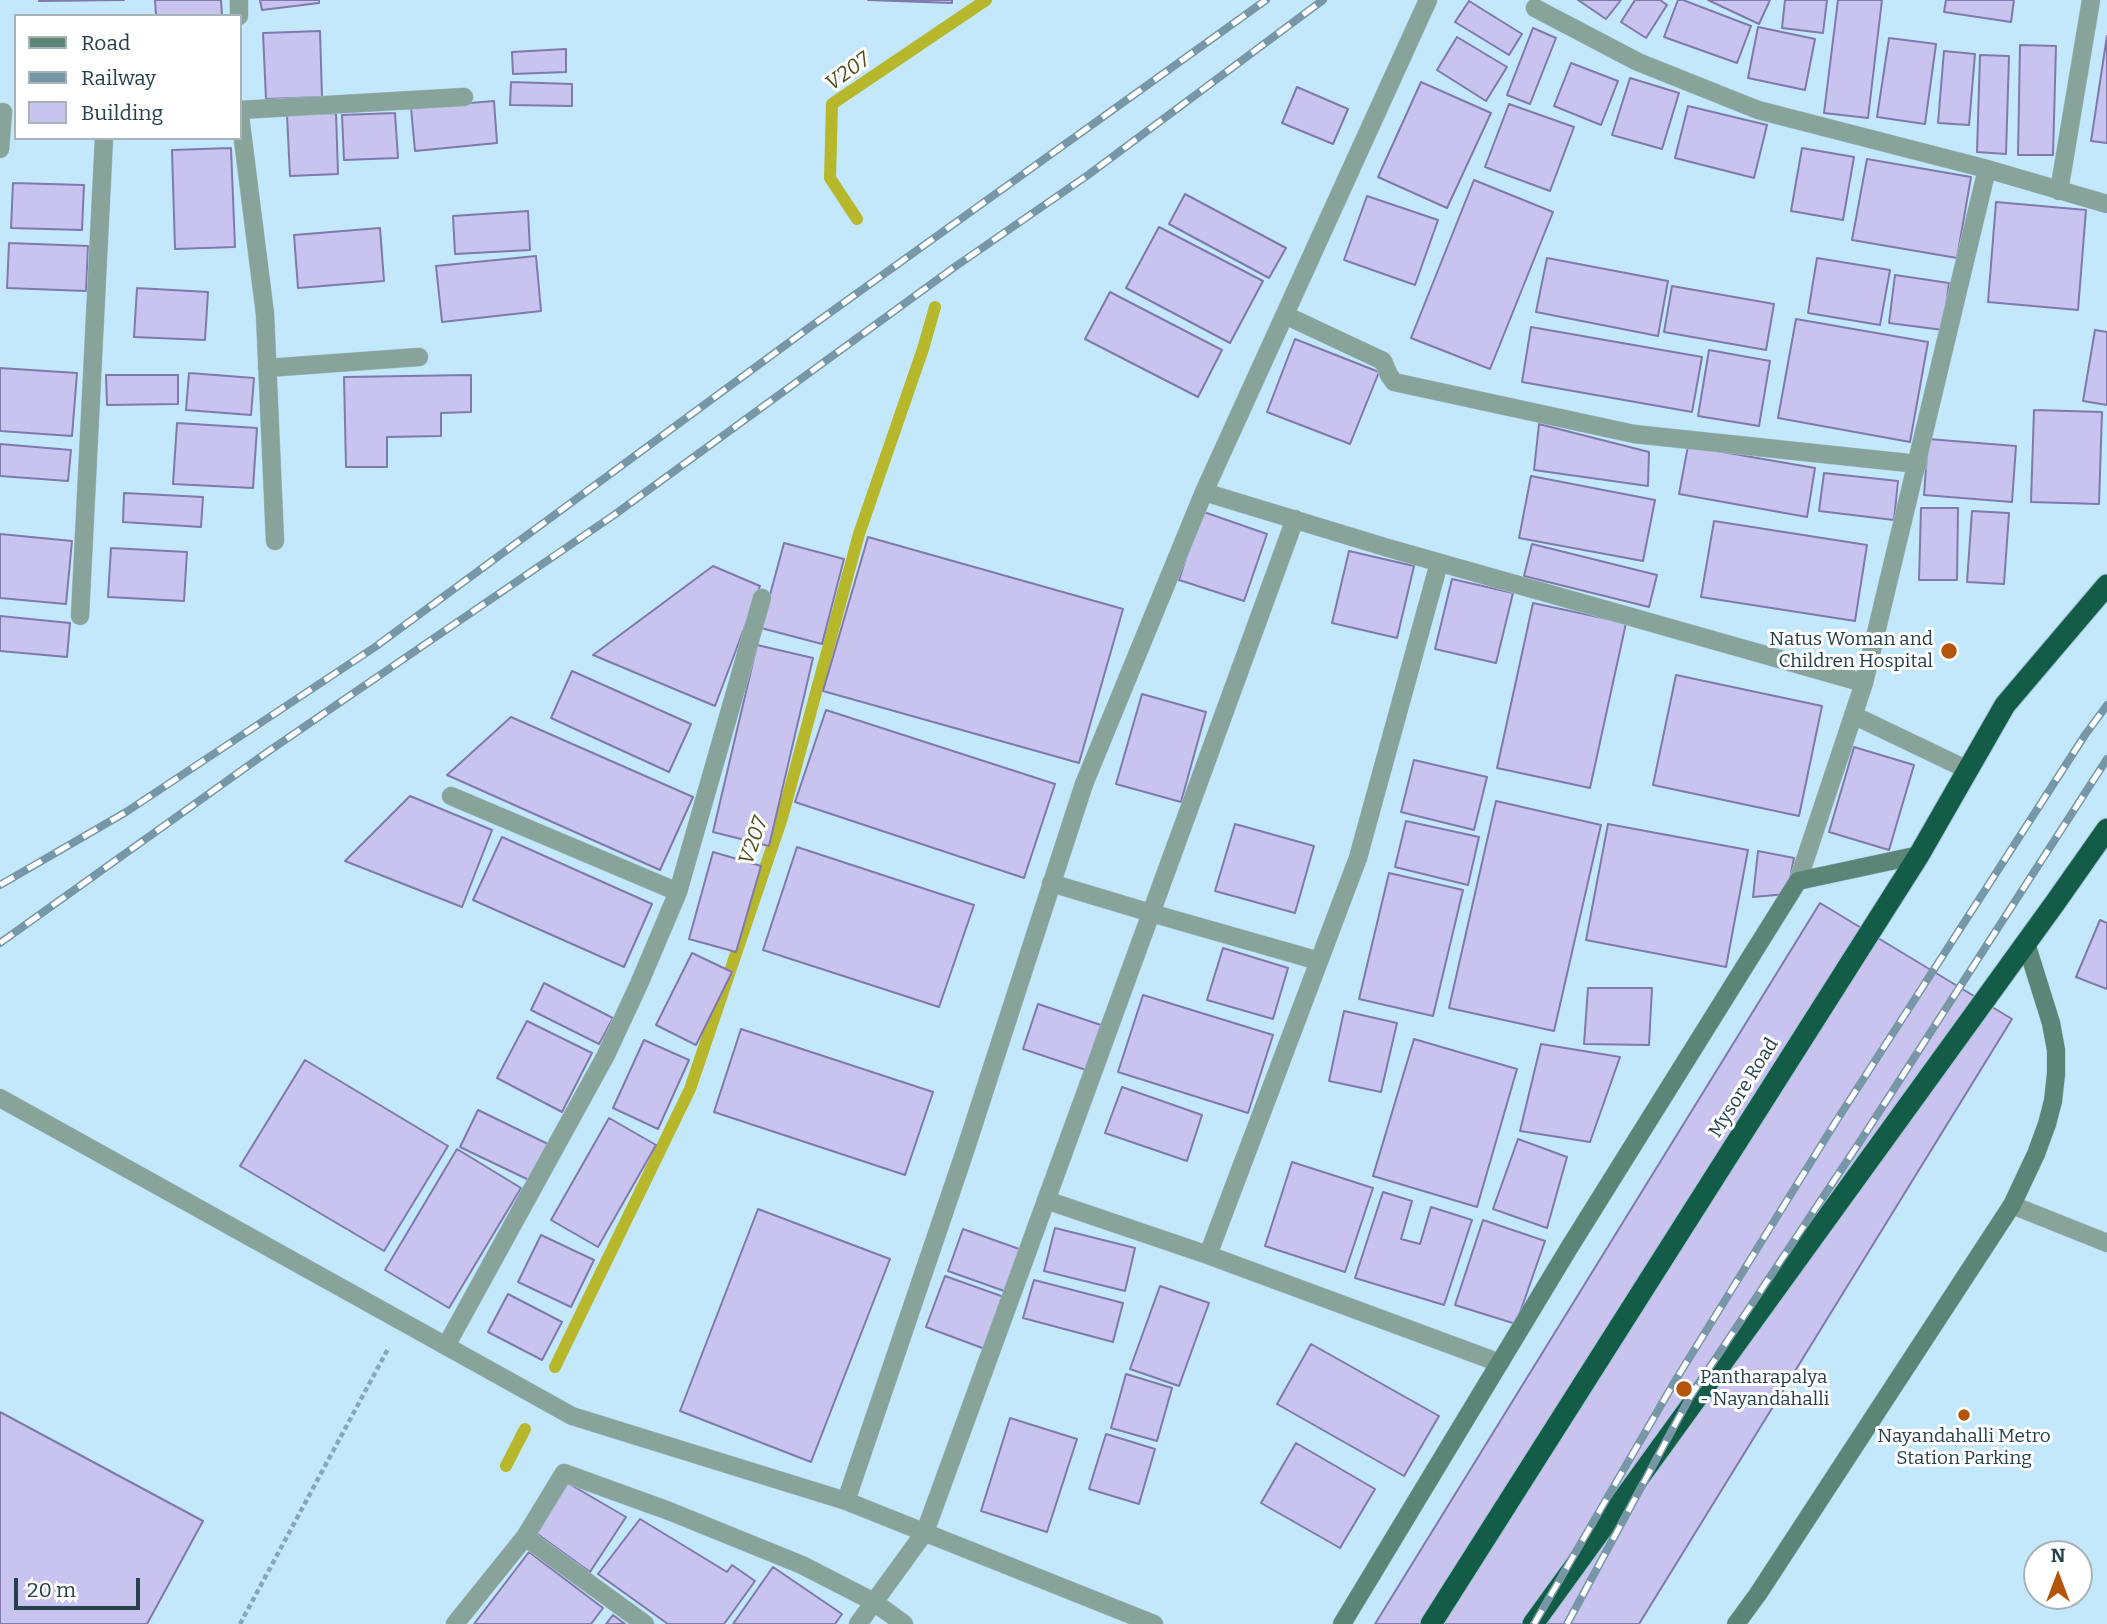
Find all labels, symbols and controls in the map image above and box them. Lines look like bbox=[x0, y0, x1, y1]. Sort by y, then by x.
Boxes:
legend bbox=[14, 14, 242, 140]
text: Road bbox=[81, 30, 130, 56]
water label: V207 bbox=[821, 47, 875, 97]
text: Railway bbox=[81, 65, 156, 91]
text: Building bbox=[81, 100, 163, 126]
place label: Natus Woman and Children Hospital bbox=[1769, 629, 1933, 673]
marker: Natus Woman and Children Hospital bbox=[1939, 641, 1959, 661]
water label: V207 bbox=[734, 814, 774, 868]
street label: Mysore Road bbox=[1704, 1034, 1784, 1142]
place label: Pantharapalya - Nayandahalli bbox=[1700, 1367, 1829, 1411]
marker: Pantharapalya - Nayandahalli bbox=[1674, 1379, 1694, 1399]
marker: Nayandahalli Metro Station Parking bbox=[1956, 1407, 1972, 1423]
place label: Nayandahalli Metro Station Parking bbox=[1877, 1426, 2051, 1470]
north arrow bbox=[2023, 1540, 2093, 1610]
text: N bbox=[2051, 1544, 2065, 1567]
scale bar bbox=[18, 1564, 144, 1608]
text: 20 m bbox=[27, 1577, 76, 1603]

